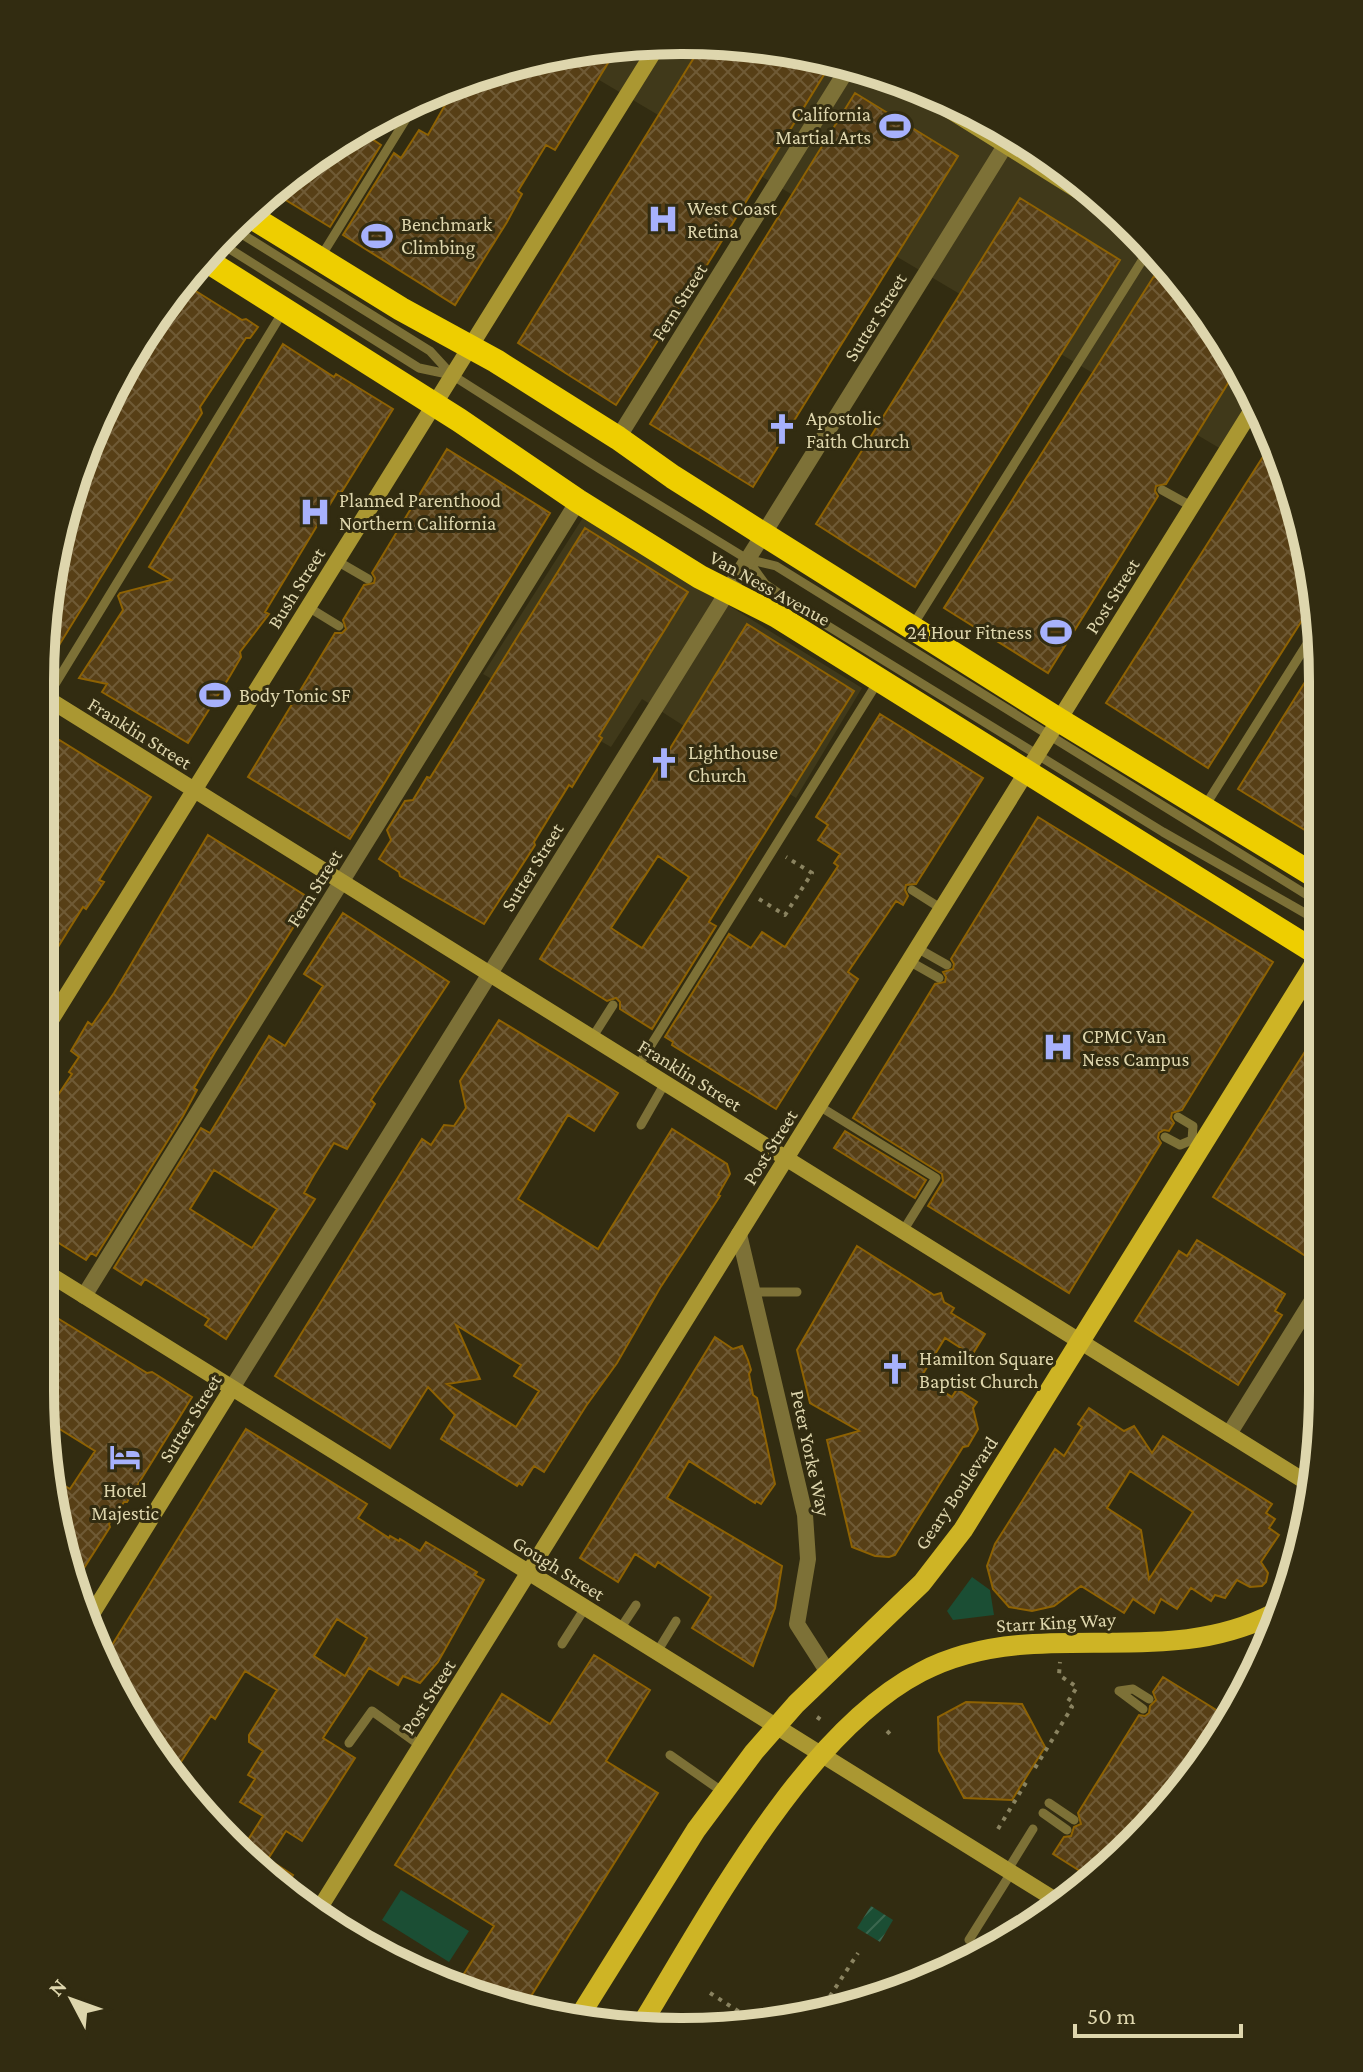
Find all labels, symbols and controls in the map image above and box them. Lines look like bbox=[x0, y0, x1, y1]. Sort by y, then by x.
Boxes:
place label: California Martial Arts bbox=[775, 103, 871, 148]
sports icon: California Martial Arts bbox=[878, 109, 912, 143]
place label: West Coast Retina bbox=[687, 197, 777, 242]
hospital icon: West Coast Retina bbox=[646, 202, 680, 236]
place label: Benchmark Climbing bbox=[401, 213, 493, 259]
sports icon: Benchmark Climbing bbox=[360, 219, 394, 253]
street label: Fern Street bbox=[647, 259, 711, 345]
street label: Sutter Street bbox=[839, 269, 911, 365]
place label: Apostolic Faith Church bbox=[806, 407, 910, 452]
church icon: Apostolic Faith Church bbox=[765, 412, 799, 446]
place label: Planned Parenthood Northern California bbox=[339, 489, 502, 534]
hospital icon: Planned Parenthood Northern California bbox=[298, 495, 332, 529]
street label: Bush Street bbox=[263, 543, 330, 632]
street label: Van Ness Avenue bbox=[706, 546, 834, 630]
street label: Post Street bbox=[1080, 554, 1144, 638]
sports icon: 24 Hour Fitness bbox=[1039, 615, 1073, 649]
place label: 24 Hour Fitness bbox=[907, 621, 1032, 643]
sports icon: Body Tonic SF bbox=[198, 678, 232, 712]
place label: Body Tonic SF bbox=[239, 684, 351, 707]
street label: Franklin Street bbox=[84, 692, 196, 774]
place label: Lighthouse Church bbox=[688, 741, 778, 786]
church icon: Lighthouse Church bbox=[647, 746, 681, 780]
street label: Sutter Street bbox=[496, 819, 568, 915]
street label: Fern Street bbox=[282, 845, 346, 931]
place label: CPMC Van Ness Campus bbox=[1082, 1025, 1189, 1071]
hospital icon: CPMC Van Ness Campus bbox=[1041, 1030, 1075, 1064]
street label: Franklin Street bbox=[634, 1034, 746, 1116]
street label: Post Street bbox=[738, 1105, 802, 1189]
place label: Hamilton Square Baptist Church bbox=[919, 1347, 1054, 1393]
church icon: Hamilton Square Baptist Church bbox=[878, 1352, 912, 1386]
street label: Sutter Street bbox=[154, 1370, 226, 1466]
street label: Peter Yorke Way bbox=[786, 1388, 835, 1519]
street label: Geary Boulevard bbox=[910, 1432, 1003, 1554]
hotel icon: Hotel Majestic bbox=[108, 1440, 142, 1474]
place label: Hotel Majestic bbox=[91, 1479, 159, 1525]
street label: Gough Street bbox=[508, 1531, 609, 1606]
street label: Starr King Way bbox=[996, 1608, 1117, 1637]
street label: Post Street bbox=[396, 1655, 460, 1739]
north arrow bbox=[32, 1960, 112, 2040]
text: N bbox=[43, 1973, 72, 2001]
scale bar bbox=[1075, 1988, 1241, 2038]
text: 50 m bbox=[1087, 2002, 1136, 2029]

